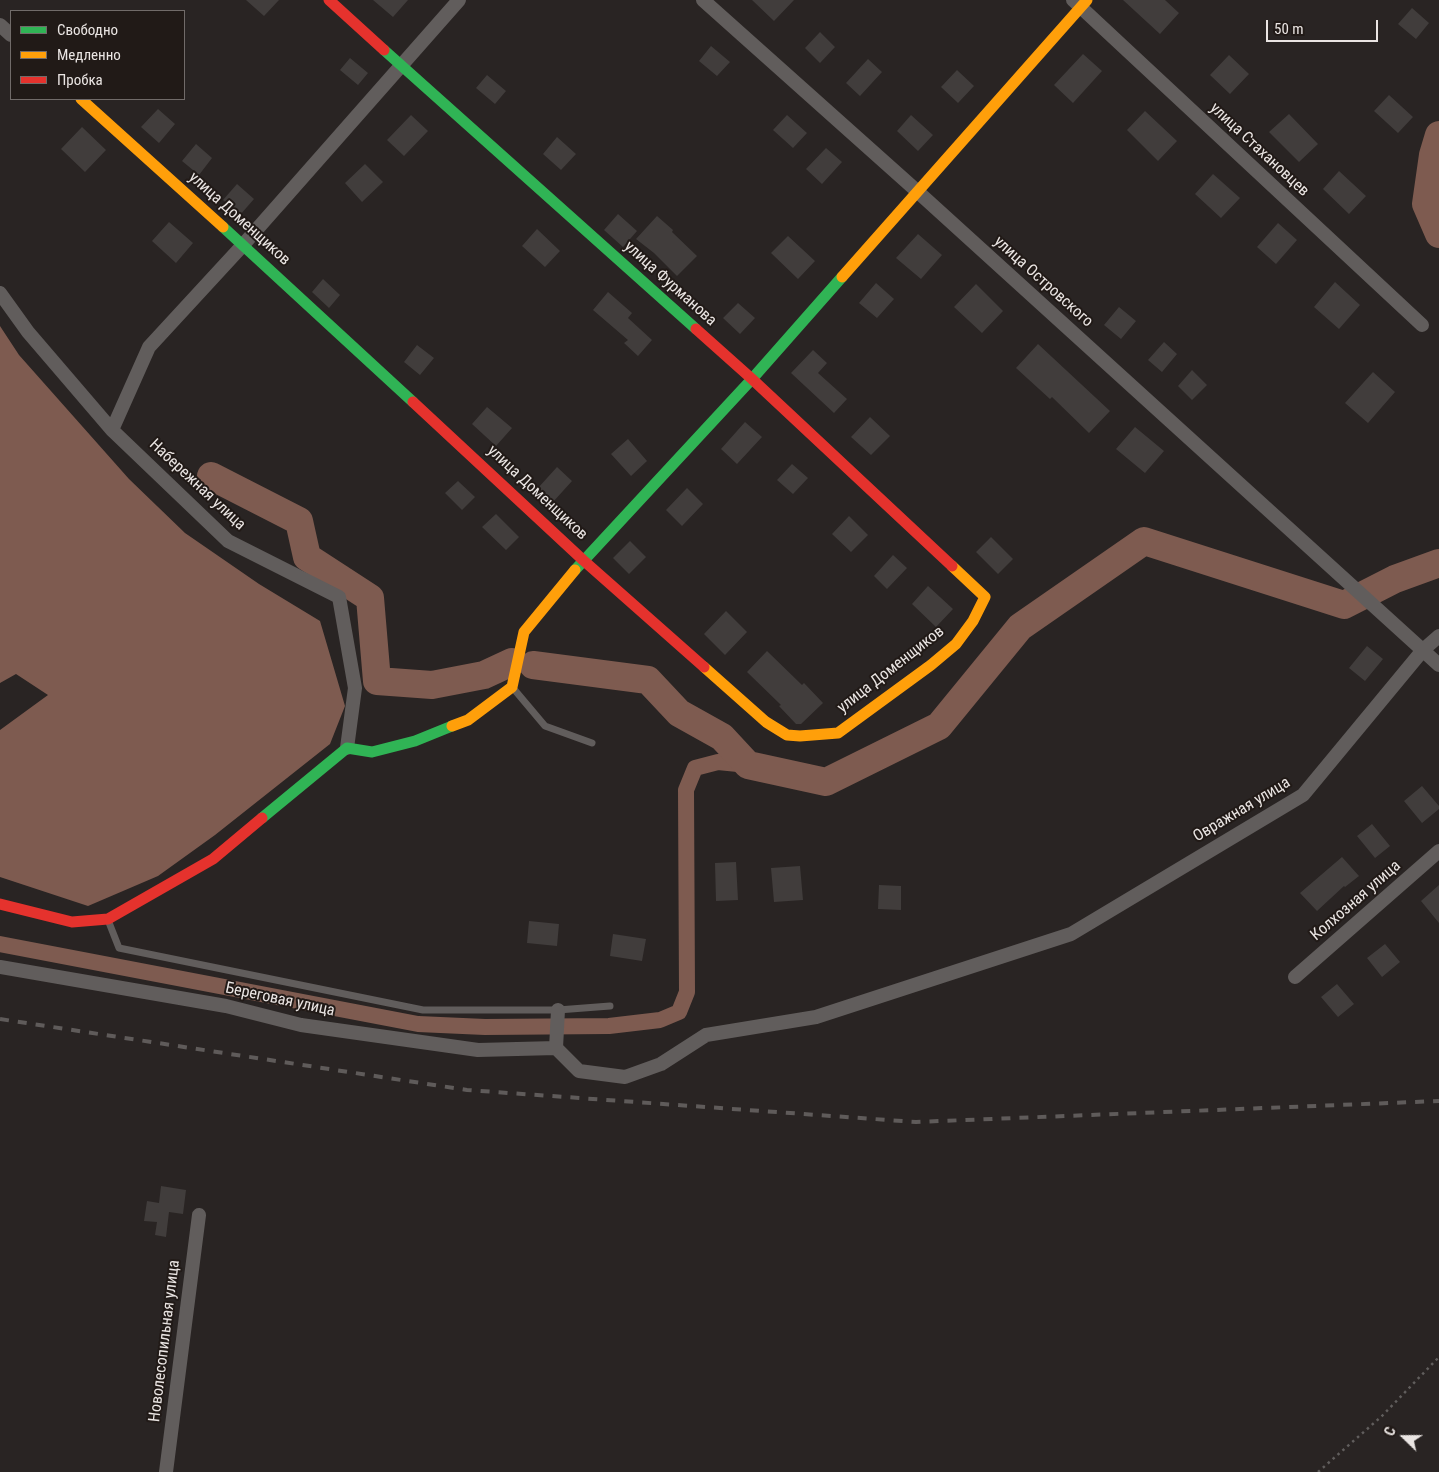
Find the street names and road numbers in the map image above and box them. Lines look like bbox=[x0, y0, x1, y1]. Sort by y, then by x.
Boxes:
street label: улица Стахановцев bbox=[1205, 99, 1313, 201]
street label: улица Доменщиков bbox=[184, 168, 294, 270]
street label: улица Островского bbox=[989, 232, 1097, 332]
street label: улица Фурманова bbox=[620, 237, 720, 331]
street label: Набережная улица bbox=[145, 435, 249, 535]
street label: улица Доменщиков bbox=[483, 442, 591, 544]
street label: улица Доменщиков bbox=[834, 622, 948, 718]
street label: Овражная улица bbox=[1190, 774, 1294, 846]
street label: Колхозная улица bbox=[1307, 857, 1405, 945]
street label: Береговая улица bbox=[224, 979, 336, 1021]
street label: Новолесопильная улица bbox=[146, 1259, 184, 1423]

